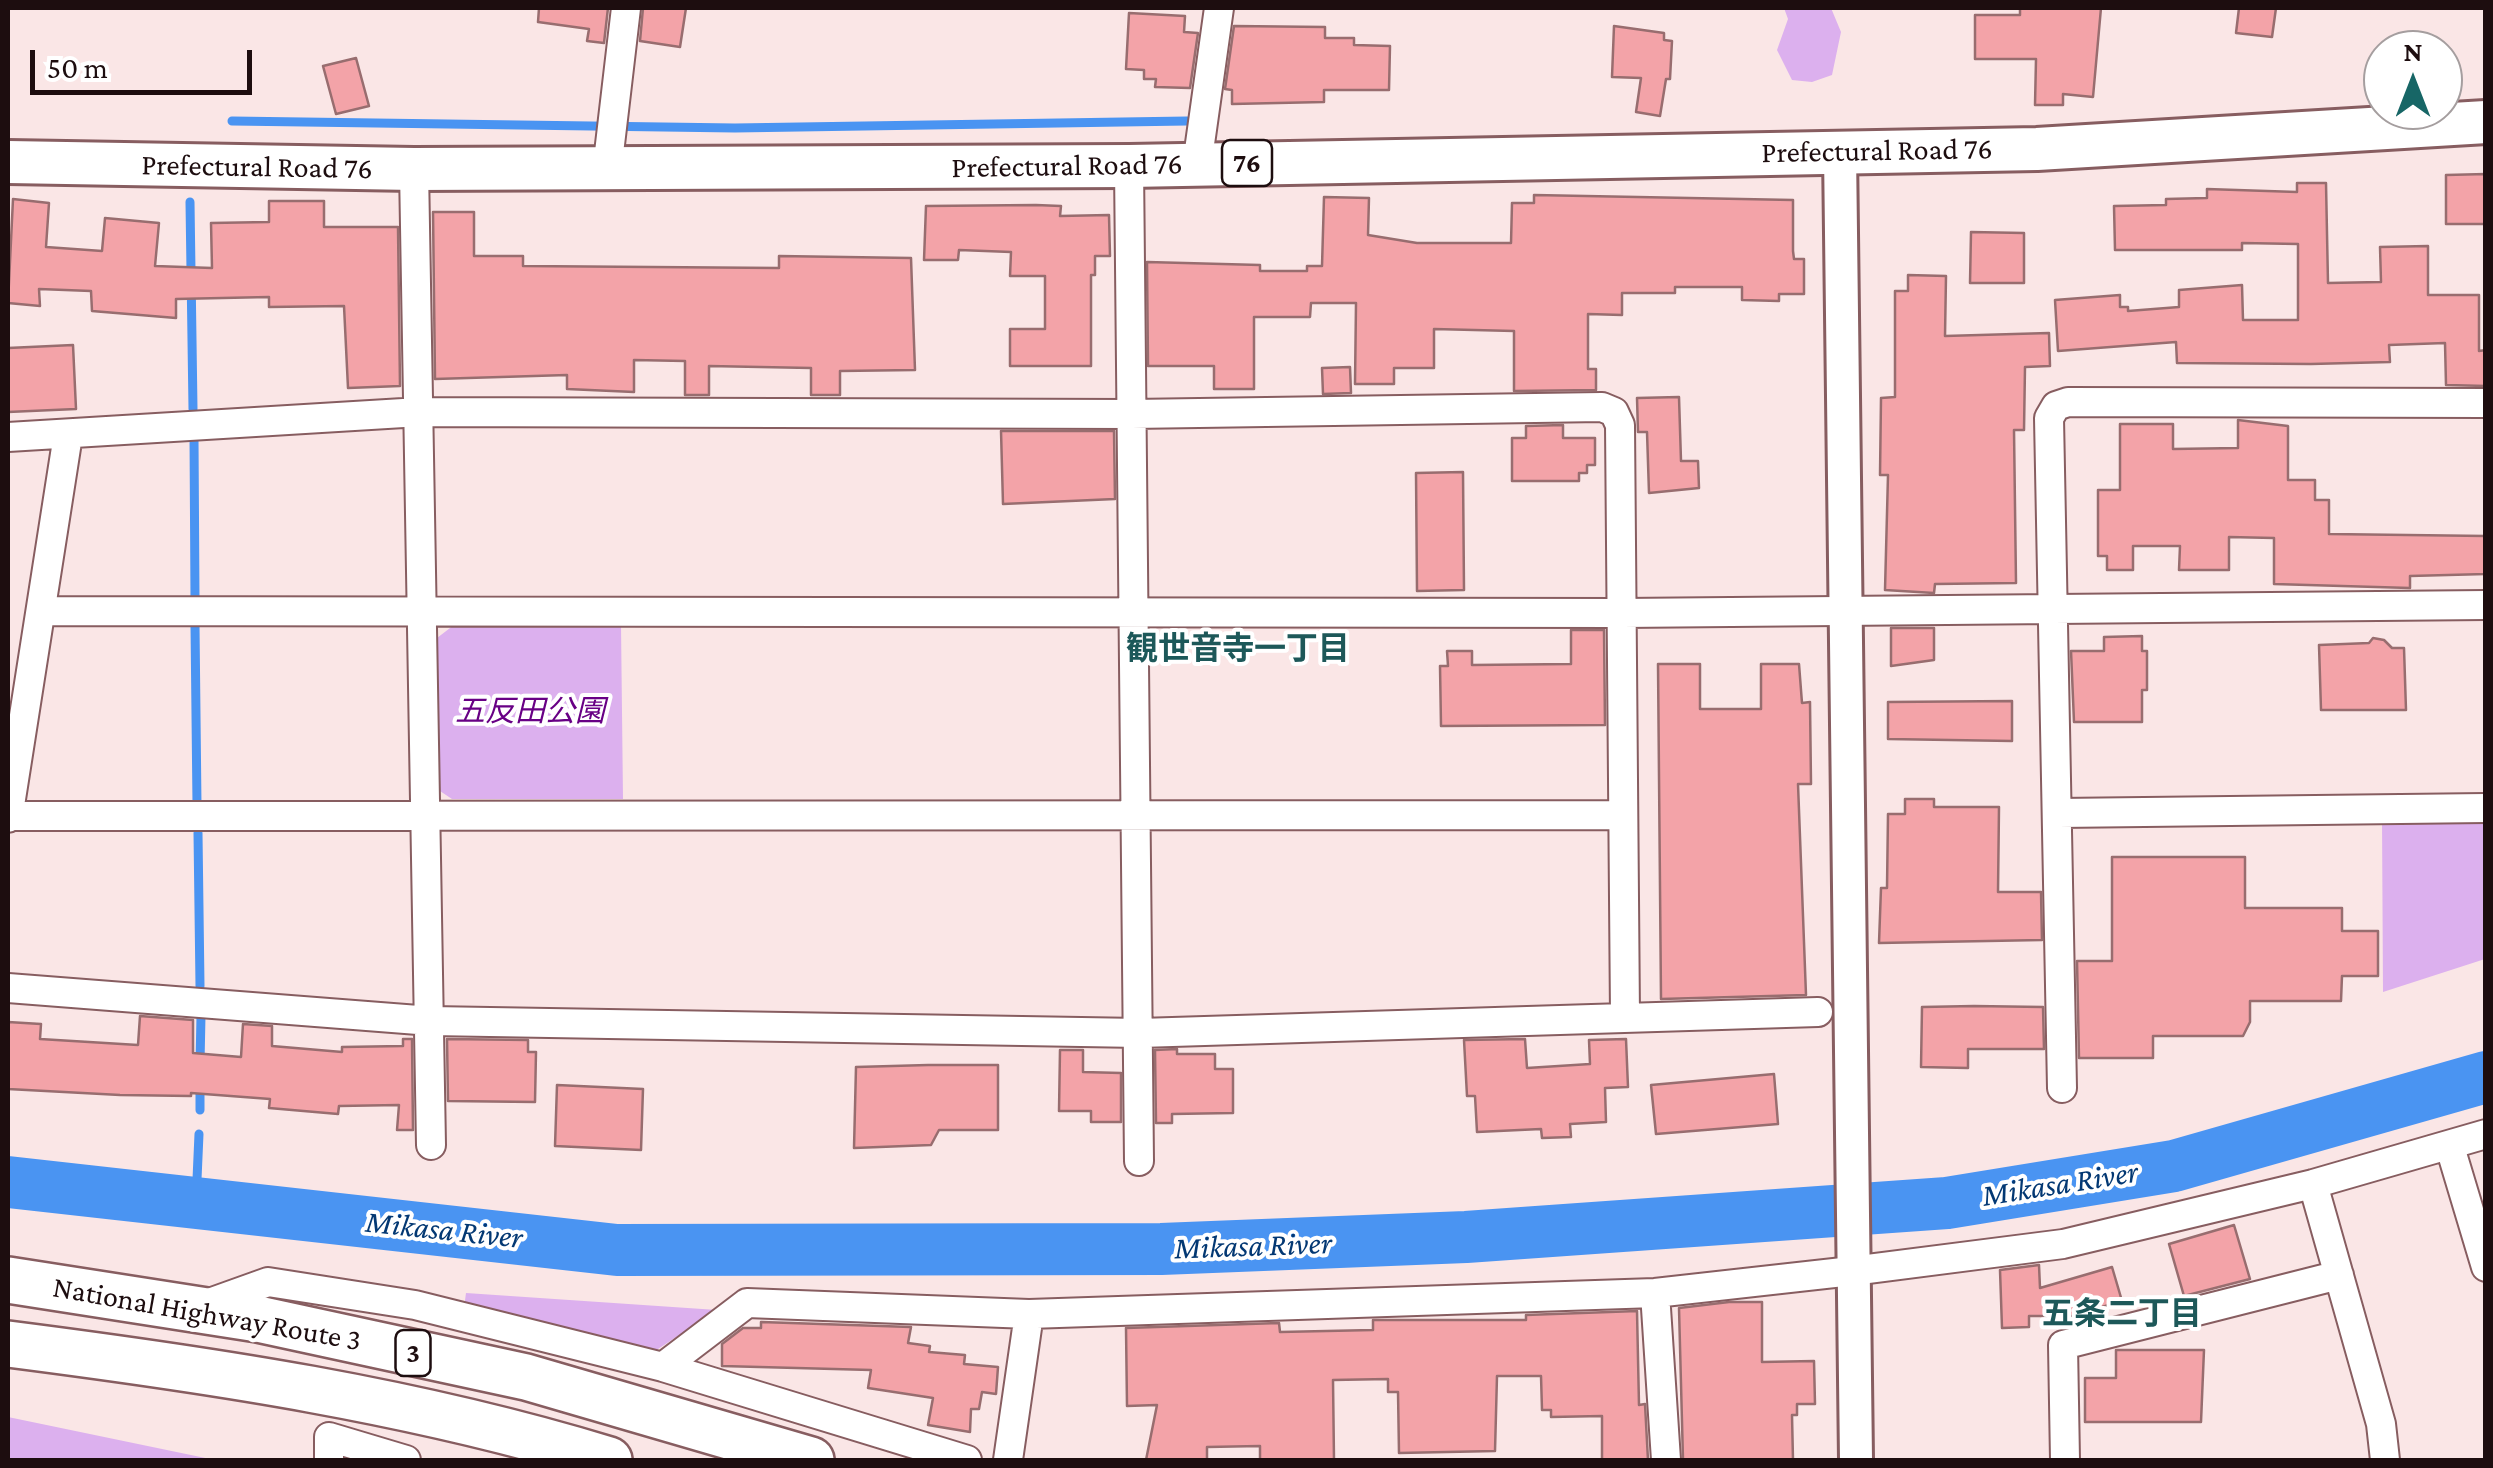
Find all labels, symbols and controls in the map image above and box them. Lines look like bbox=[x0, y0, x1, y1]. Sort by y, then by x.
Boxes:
scale bar bbox=[35, 30, 258, 92]
north arrow bbox=[2363, 30, 2463, 130]
text: N bbox=[2403, 36, 2423, 67]
text: 50 m bbox=[47, 51, 108, 84]
street label: Prefectural Road 76 bbox=[1761, 131, 1993, 171]
road number: 76 bbox=[1222, 140, 1272, 186]
street label: Prefectural Road 76 bbox=[951, 146, 1183, 186]
street label: Prefectural Road 76 bbox=[141, 147, 373, 187]
district label: 観世音寺一丁目 bbox=[1126, 630, 1350, 668]
park label: 五反田公園 bbox=[455, 694, 605, 730]
water label: Mikasa River bbox=[1979, 1153, 2141, 1215]
water label: Mikasa River bbox=[364, 1203, 524, 1257]
water label: Mikasa River bbox=[1174, 1224, 1332, 1268]
street label: National Highway Route 3 bbox=[50, 1269, 364, 1359]
district label: 五条二丁目 bbox=[2042, 1295, 2202, 1333]
road number: 3 bbox=[396, 1330, 430, 1376]

